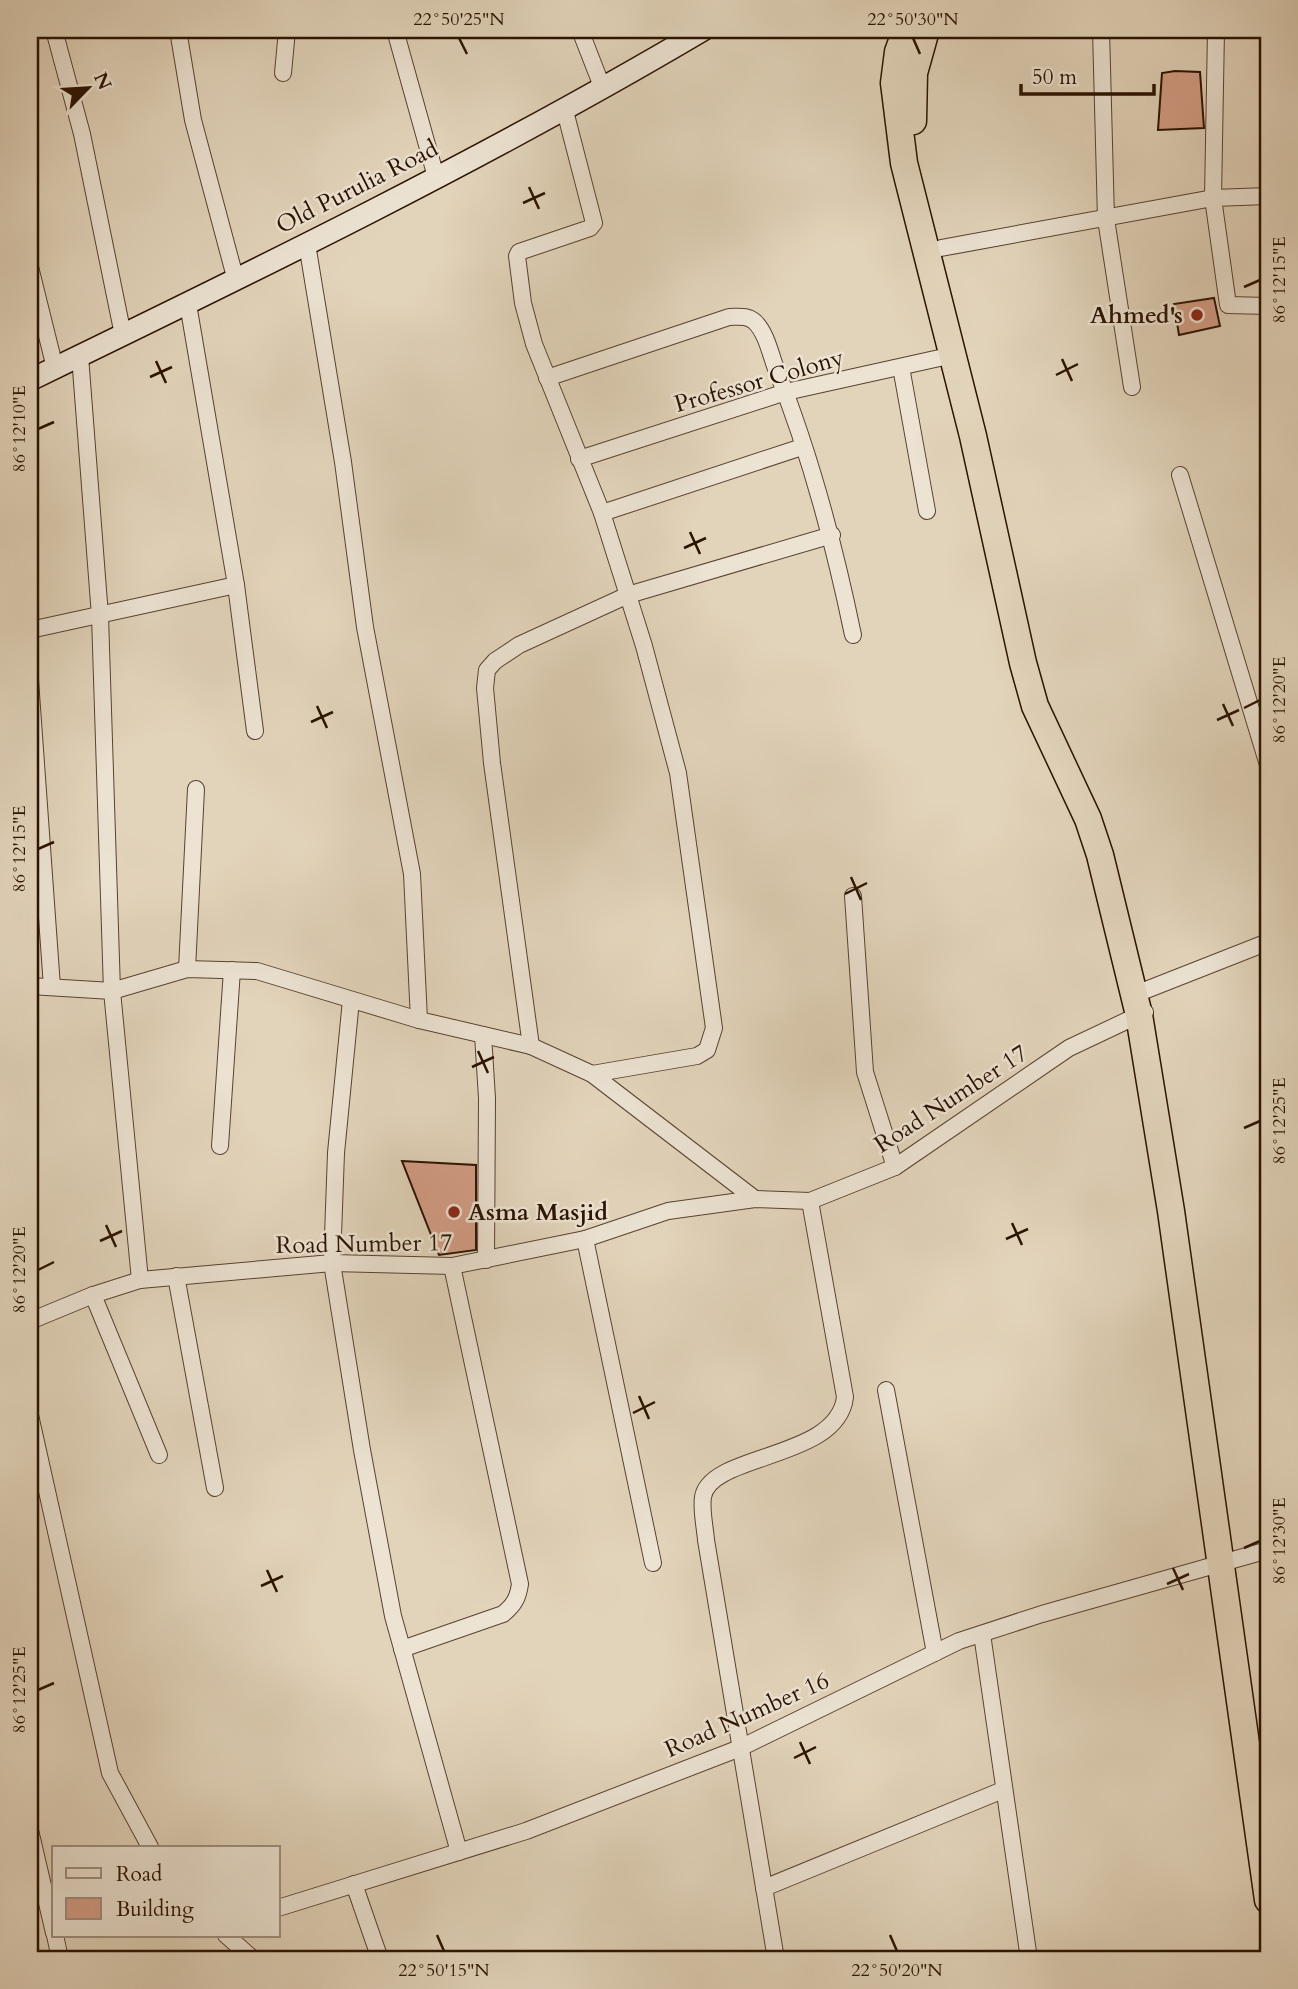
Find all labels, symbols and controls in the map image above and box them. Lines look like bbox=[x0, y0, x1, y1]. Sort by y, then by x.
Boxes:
text: 22°50'25"N bbox=[413, 7, 505, 32]
text: 22°50'30"N bbox=[867, 7, 959, 32]
north arrow bbox=[52, 52, 122, 122]
scale bar bbox=[1021, 52, 1154, 96]
text: 50 m bbox=[1032, 63, 1077, 92]
text: N bbox=[87, 68, 118, 95]
street label: Old Purulia Road bbox=[270, 132, 444, 242]
text: 86°12'15"E bbox=[1267, 236, 1292, 324]
place label: Ahmed's bbox=[1090, 299, 1183, 332]
marker: Ahmed's bbox=[1189, 307, 1205, 323]
street label: Professor Colony bbox=[670, 341, 848, 421]
text: 86°12'10"E bbox=[7, 385, 32, 473]
text: 86°12'20"E bbox=[1267, 656, 1292, 744]
text: 86°12'15"E bbox=[7, 805, 32, 893]
street label: Road Number 17 bbox=[868, 1037, 1034, 1161]
text: 86°12'25"E bbox=[1267, 1077, 1292, 1165]
place label: Asma Masjid bbox=[468, 1196, 608, 1229]
marker: Asma Masjid bbox=[446, 1204, 462, 1220]
text: 86°12'20"E bbox=[7, 1226, 32, 1314]
street label: Road Number 17 bbox=[275, 1226, 453, 1262]
text: 86°12'30"E bbox=[1267, 1497, 1292, 1585]
text: 86°12'25"E bbox=[7, 1646, 32, 1734]
street label: Road Number 16 bbox=[660, 1664, 834, 1766]
legend bbox=[52, 1846, 280, 1937]
text: Road bbox=[116, 1860, 162, 1889]
text: Building bbox=[116, 1895, 194, 1924]
text: 22°50'15"N bbox=[398, 1958, 490, 1983]
text: 22°50'20"N bbox=[851, 1958, 943, 1983]

